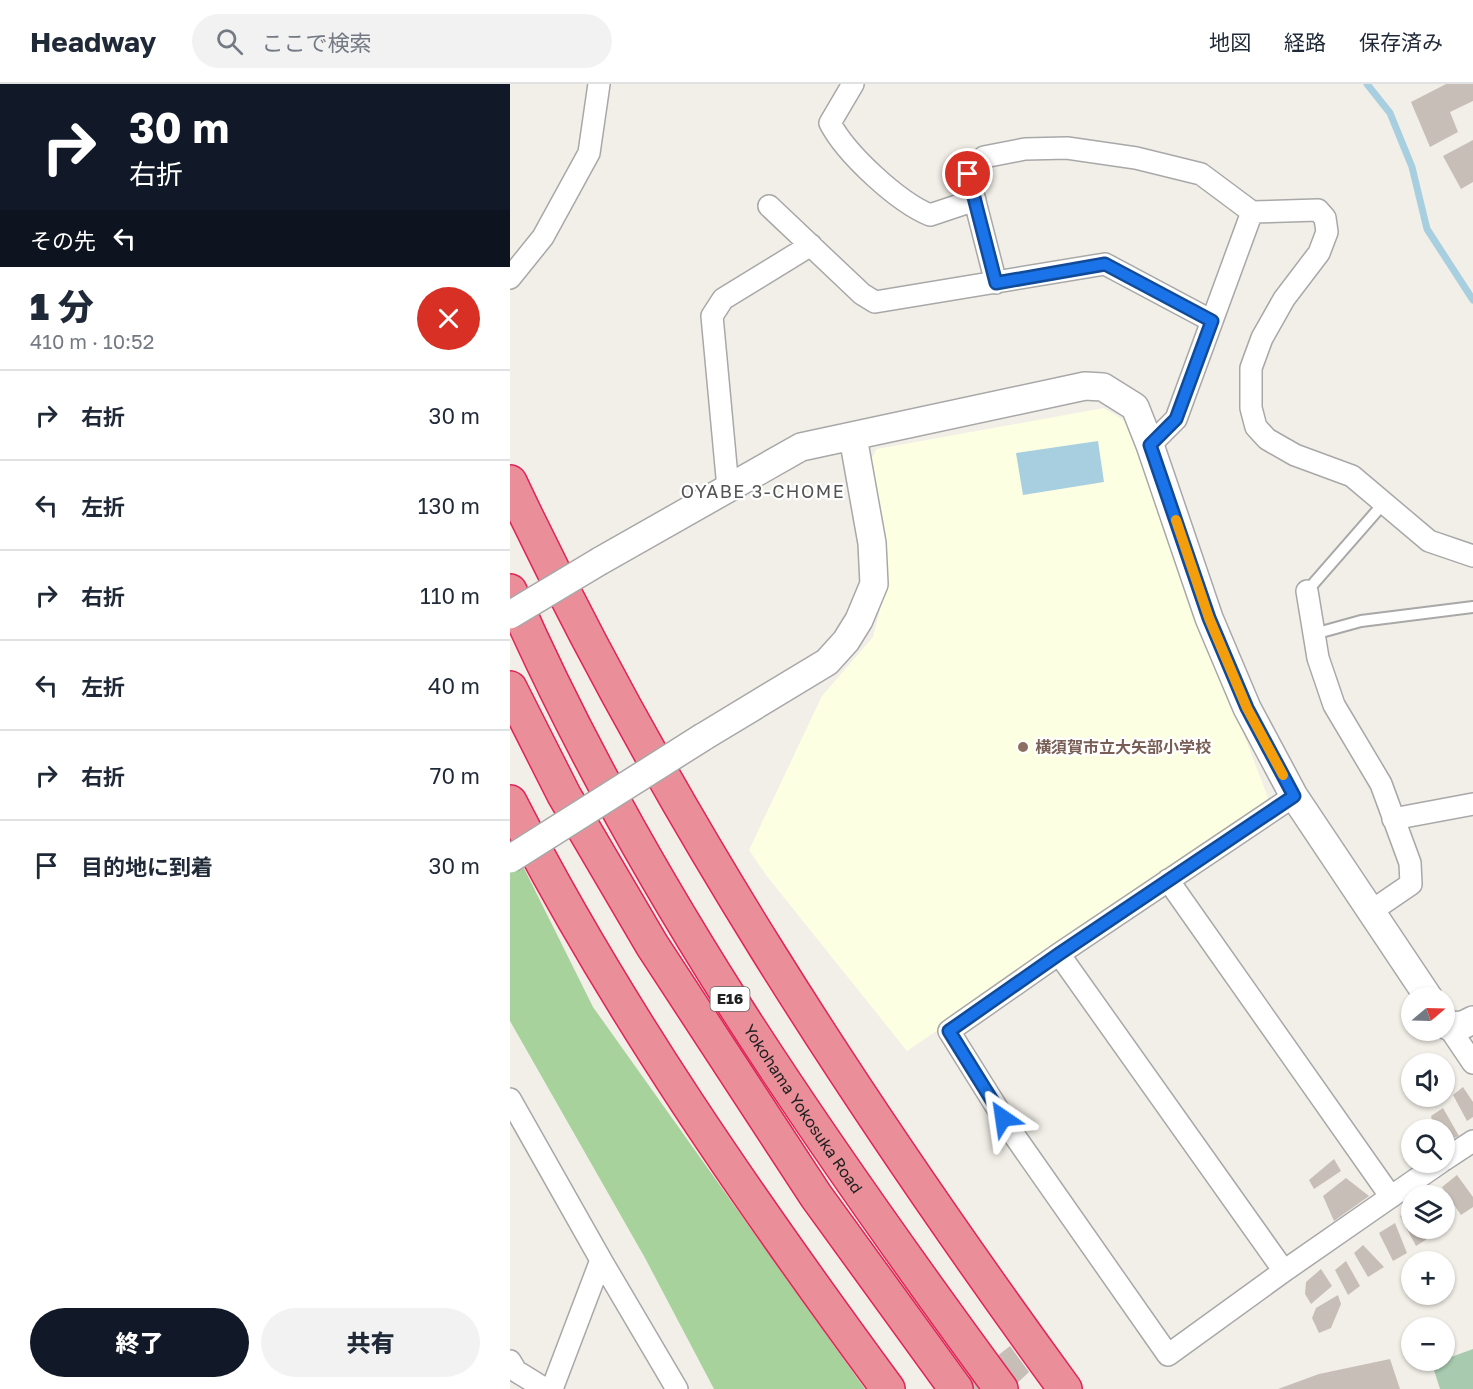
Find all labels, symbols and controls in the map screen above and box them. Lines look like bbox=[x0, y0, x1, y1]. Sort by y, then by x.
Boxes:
search box bbox=[192, 14, 612, 68]
text: Headway bbox=[30, 25, 156, 58]
icon: search bbox=[213, 25, 246, 58]
text: ここで検索 bbox=[261, 29, 371, 56]
text: 地図 bbox=[1209, 29, 1251, 55]
text: 経路 bbox=[1284, 29, 1326, 55]
text: 保存済み bbox=[1359, 29, 1443, 55]
text: 30 m bbox=[129, 102, 229, 152]
icon: right bbox=[30, 108, 108, 186]
pin bbox=[942, 148, 993, 199]
icon: arrive bbox=[951, 157, 984, 190]
text: 右折 bbox=[129, 158, 183, 190]
icon: left bbox=[108, 222, 141, 255]
text: その先 bbox=[30, 227, 96, 254]
text: 1 分 bbox=[30, 285, 94, 328]
button: close bbox=[417, 287, 480, 350]
text: 410 m · 10:52 bbox=[30, 329, 154, 353]
icon: right bbox=[30, 399, 63, 432]
text: 30 m bbox=[429, 402, 480, 429]
text: 右折 bbox=[81, 403, 125, 430]
district label: OYABE 3-CHOME bbox=[681, 480, 845, 502]
icon: left bbox=[30, 489, 63, 522]
text: 130 m bbox=[418, 492, 480, 519]
text: 左折 bbox=[81, 493, 125, 520]
icon: right bbox=[30, 579, 63, 612]
text: 110 m bbox=[420, 582, 480, 609]
text: 右折 bbox=[81, 583, 125, 610]
icon: left bbox=[30, 669, 63, 702]
text: 40 m bbox=[428, 672, 480, 699]
text: 左折 bbox=[81, 673, 125, 700]
place label: 横須賀市立大矢部小学校 bbox=[1035, 737, 1211, 757]
marker: 横須賀市立大矢部小学校 bbox=[1016, 740, 1030, 754]
icon: right bbox=[30, 759, 63, 792]
text: 70 m bbox=[430, 762, 480, 789]
text: 右折 bbox=[81, 763, 125, 790]
icon: arrive bbox=[30, 849, 63, 882]
text: 30 m bbox=[429, 852, 480, 879]
text: 目的地に到着 bbox=[81, 853, 213, 880]
road number: E16 bbox=[710, 987, 750, 1011]
north arrow bbox=[1401, 987, 1455, 1041]
map controls bbox=[1401, 987, 1455, 1371]
street label: Yokohama Yokosuka Road bbox=[739, 1021, 867, 1197]
button: sound bbox=[1401, 1053, 1455, 1107]
position arrow bbox=[971, 1086, 1035, 1150]
button: search bbox=[1401, 1119, 1455, 1173]
button: layers bbox=[1401, 1185, 1455, 1239]
button: + bbox=[1401, 1251, 1455, 1305]
button: 終了 bbox=[30, 1308, 249, 1377]
button: 共有 bbox=[261, 1308, 480, 1377]
button: − bbox=[1401, 1317, 1455, 1371]

